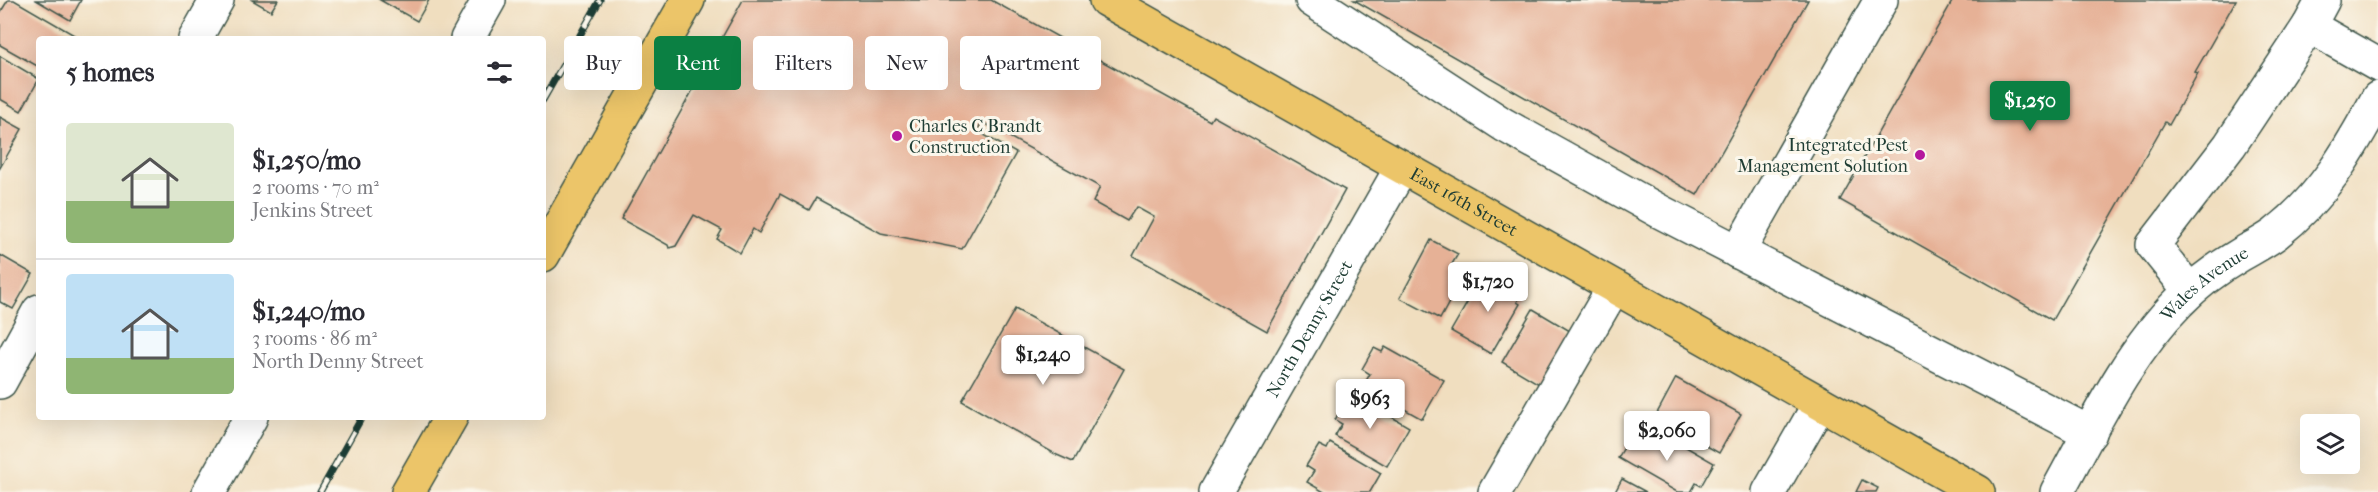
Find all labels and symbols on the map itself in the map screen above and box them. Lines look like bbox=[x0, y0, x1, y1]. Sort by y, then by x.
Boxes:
pin: $1,250 bbox=[1981, 81, 2079, 132]
place label: Charles C Brandt Construction bbox=[909, 116, 1042, 158]
marker: Charles C Brandt Construction bbox=[890, 129, 904, 143]
place label: Integrated Pest Management Solution bbox=[1737, 135, 1909, 177]
marker: Integrated Pest Management Solution bbox=[1913, 148, 1927, 162]
street label: East 16th Street bbox=[1406, 164, 1522, 241]
street label: Wales Avenue bbox=[2156, 242, 2252, 326]
street label: North Denny Street bbox=[1262, 256, 1358, 401]
pin: $1,720 bbox=[1439, 262, 1537, 313]
pin: $1,240 bbox=[994, 335, 1092, 386]
pin: $963 bbox=[1334, 379, 1406, 430]
pin: $2,060 bbox=[1618, 411, 1716, 462]

